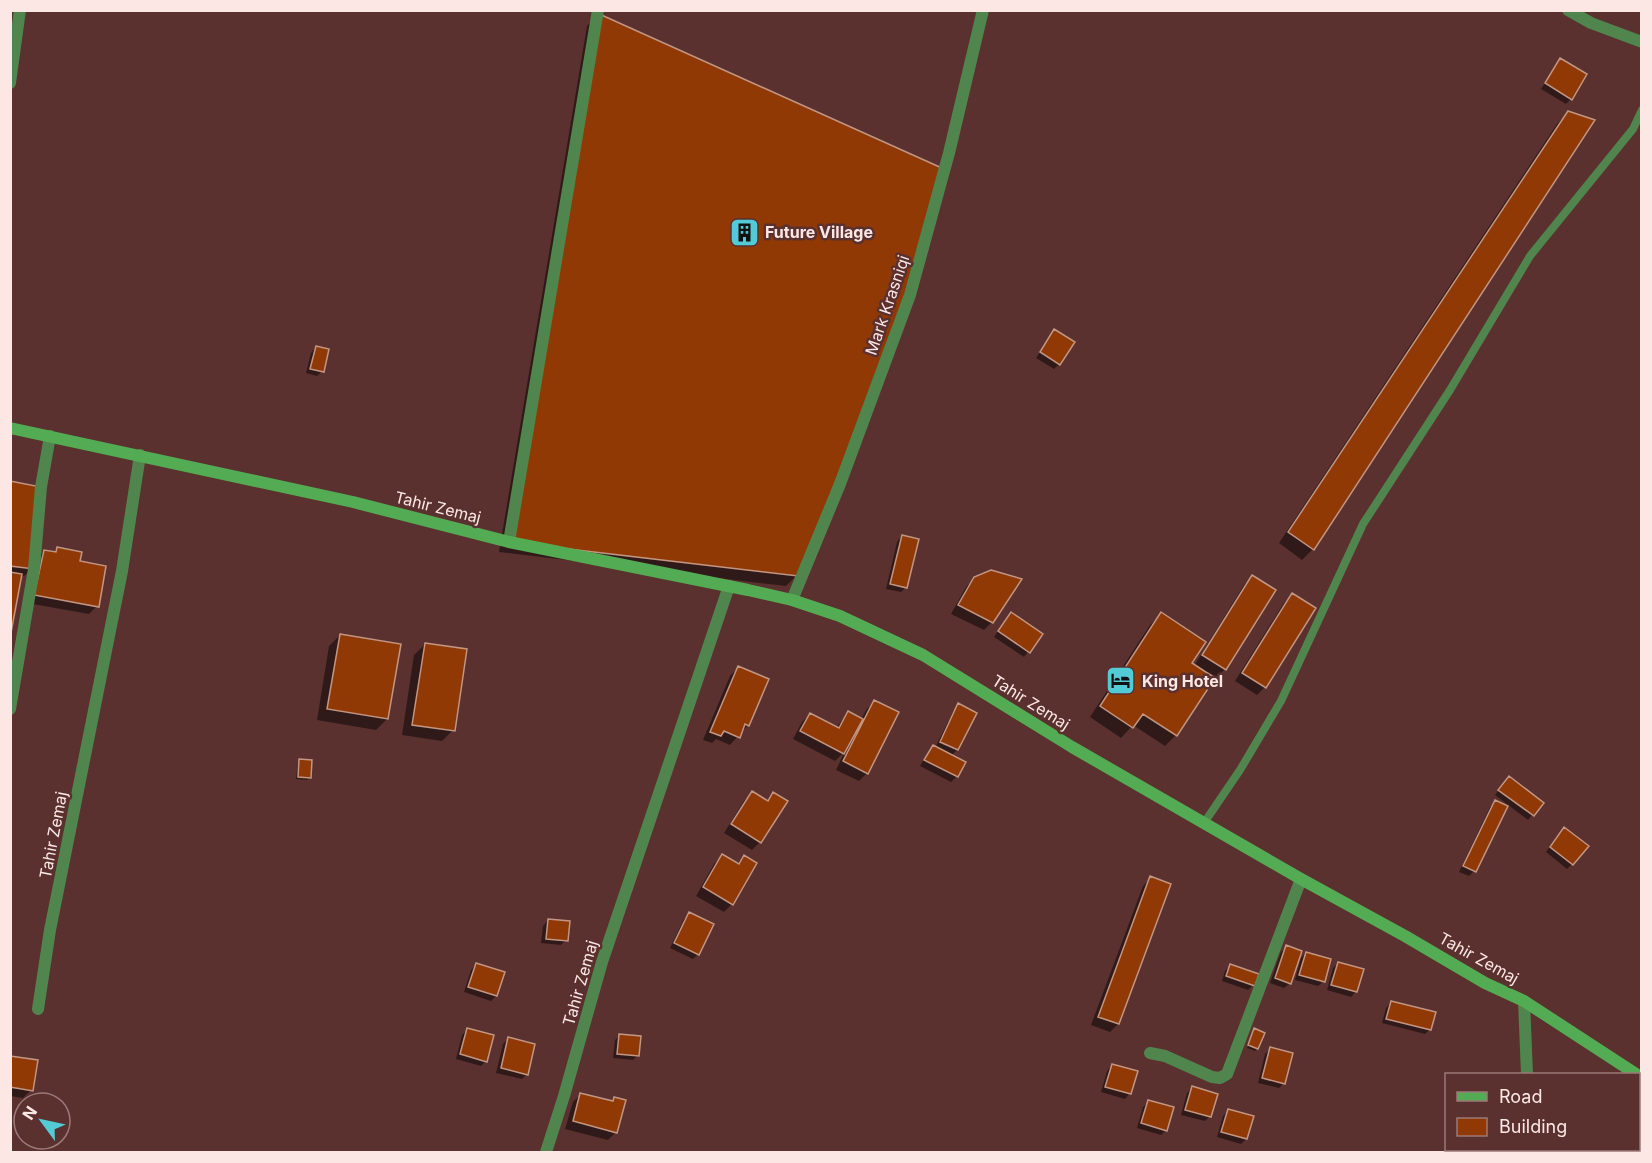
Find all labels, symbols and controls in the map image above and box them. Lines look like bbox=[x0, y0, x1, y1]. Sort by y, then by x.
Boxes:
building icon: Future Village bbox=[728, 216, 760, 248]
place label: Future Village bbox=[765, 222, 873, 242]
street label: Mark Krasniqi bbox=[861, 252, 913, 358]
street label: Tahir Zemaj bbox=[393, 487, 483, 527]
hotel icon: King Hotel bbox=[1105, 665, 1137, 697]
street label: Tahir Zemaj bbox=[988, 670, 1074, 734]
place label: King Hotel bbox=[1142, 671, 1223, 691]
street label: Tahir Zemaj bbox=[35, 790, 71, 880]
street label: Tahir Zemaj bbox=[1436, 928, 1522, 988]
street label: Tahir Zemaj bbox=[558, 938, 602, 1028]
legend bbox=[1445, 1073, 1640, 1151]
text: Road bbox=[1499, 1086, 1542, 1107]
north arrow bbox=[12, 1091, 72, 1151]
text: N bbox=[18, 1102, 41, 1123]
text: Building bbox=[1499, 1116, 1567, 1137]

